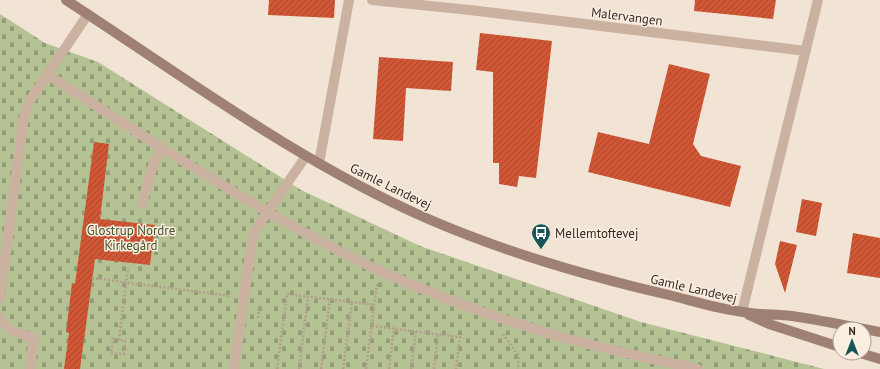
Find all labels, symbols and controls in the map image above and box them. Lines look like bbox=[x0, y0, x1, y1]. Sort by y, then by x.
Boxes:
street label: Malervangen bbox=[590, 4, 664, 29]
street label: Gamle Landevej bbox=[347, 159, 434, 213]
park label: Glostrup Nordre Kirkegård bbox=[87, 222, 175, 254]
bus stop icon: Mellemtoftevej bbox=[530, 222, 552, 250]
place label: Mellemtoftevej bbox=[555, 225, 638, 242]
street label: Gamle Landevej bbox=[649, 270, 739, 307]
north arrow bbox=[832, 321, 872, 361]
text: N bbox=[848, 324, 856, 338]

